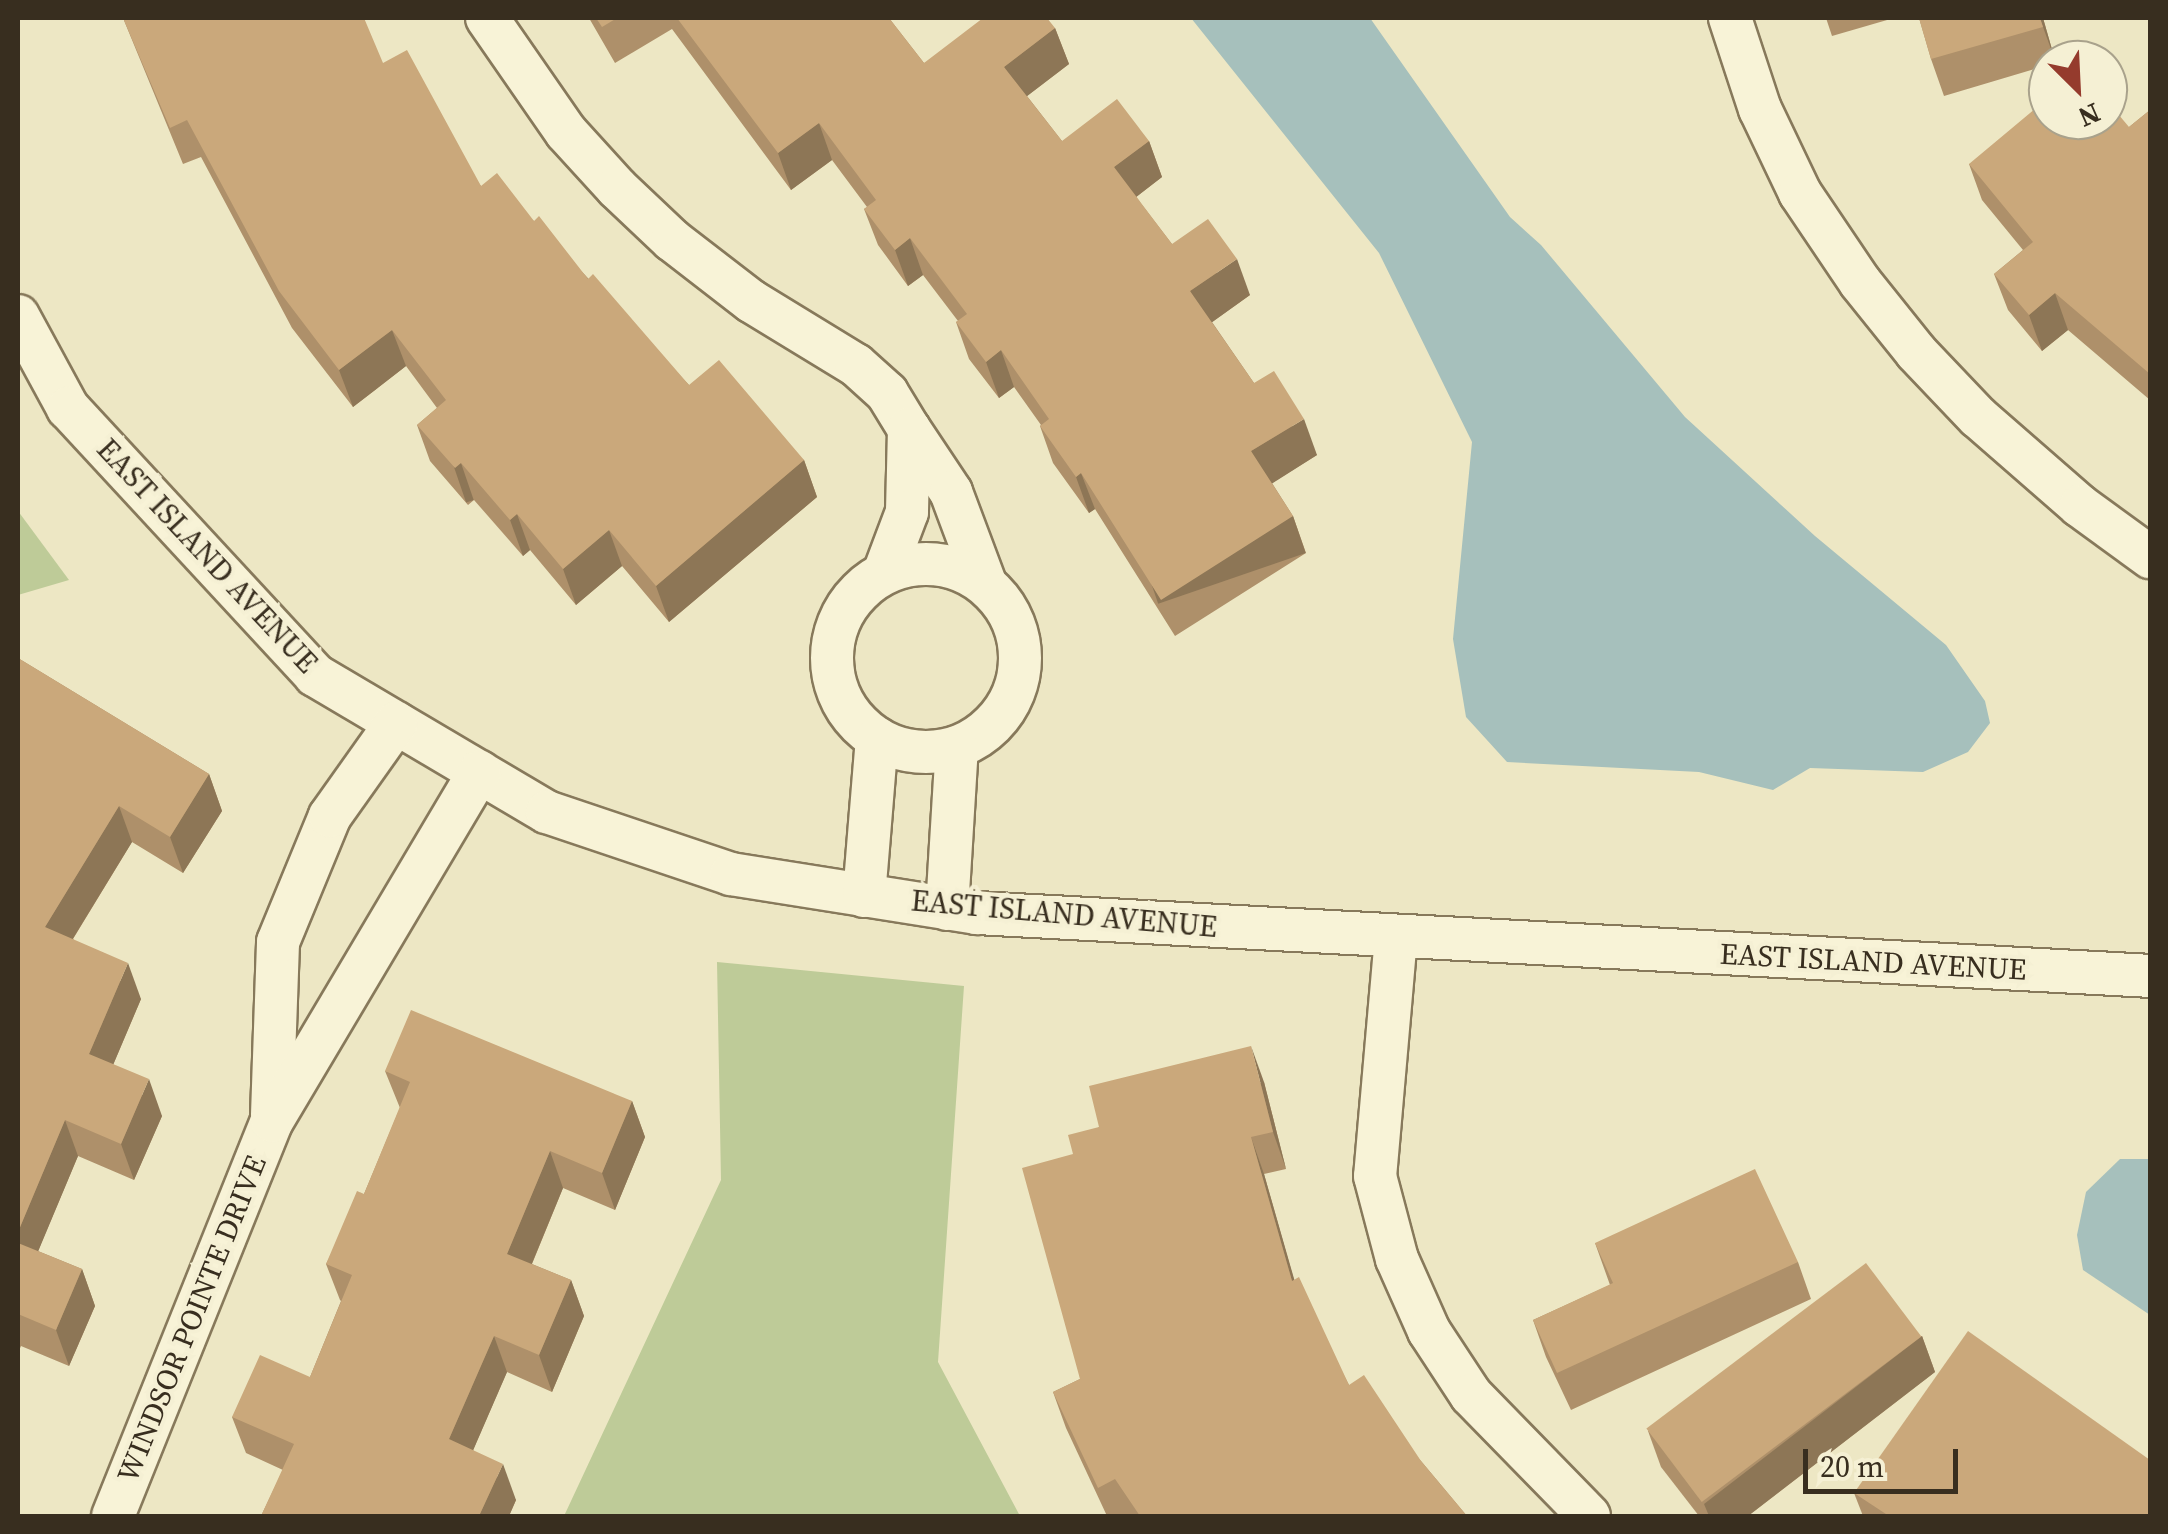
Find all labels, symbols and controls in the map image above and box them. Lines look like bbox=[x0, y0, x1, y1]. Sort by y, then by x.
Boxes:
north arrow bbox=[2028, 40, 2128, 140]
text: N bbox=[2072, 94, 2106, 137]
street label: EAST ISLAND AVENUE bbox=[89, 431, 325, 681]
street label: EAST ISLAND AVENUE bbox=[909, 883, 1219, 945]
street label: EAST ISLAND AVENUE bbox=[1718, 936, 2028, 988]
street label: WINDSOR POINTE DRIVE bbox=[110, 1150, 274, 1488]
scale bar bbox=[1808, 1429, 1963, 1491]
text: 20 m bbox=[1820, 1446, 1884, 1487]

